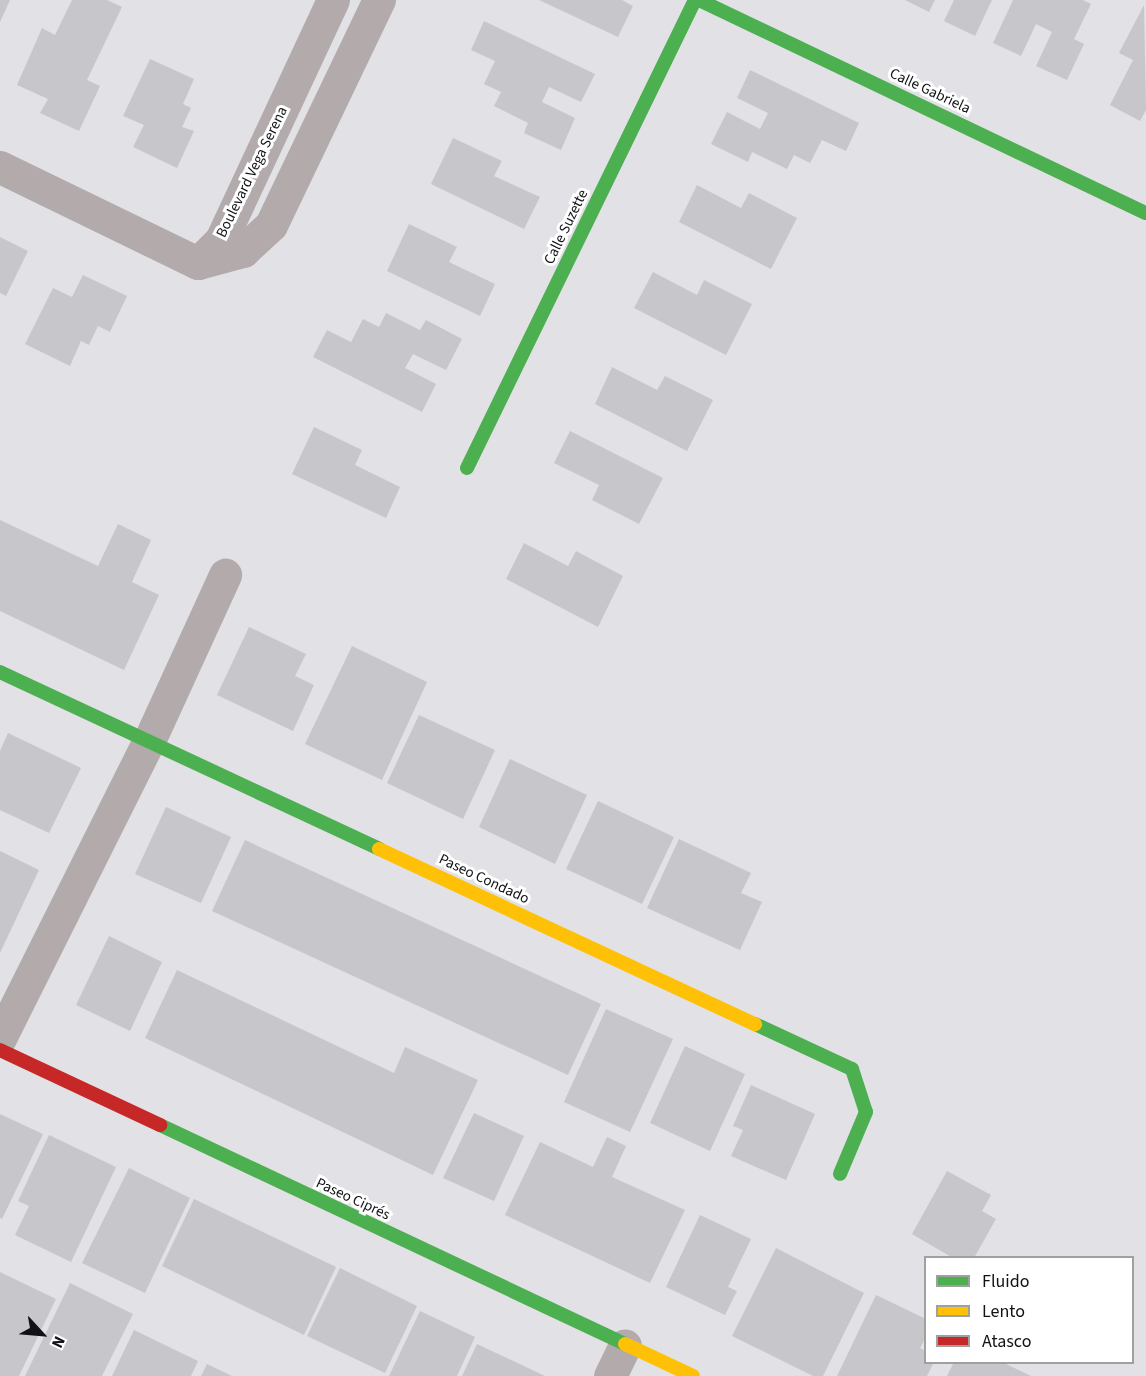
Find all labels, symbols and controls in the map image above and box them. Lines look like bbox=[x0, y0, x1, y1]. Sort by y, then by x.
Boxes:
street label: Calle Gabriela bbox=[887, 64, 973, 118]
street label: Boulevard Vega Serena bbox=[212, 104, 292, 240]
street label: Calle Suzette bbox=[540, 187, 592, 267]
street label: Paseo Condado bbox=[436, 850, 532, 908]
street label: Paseo Ciprés bbox=[313, 1174, 393, 1224]
legend bbox=[924, 1256, 1134, 1364]
text: Fluido bbox=[982, 1269, 1029, 1294]
text: Lento bbox=[982, 1299, 1025, 1324]
north arrow bbox=[12, 1304, 72, 1364]
text: Atasco bbox=[982, 1329, 1031, 1354]
text: N bbox=[46, 1332, 70, 1351]

